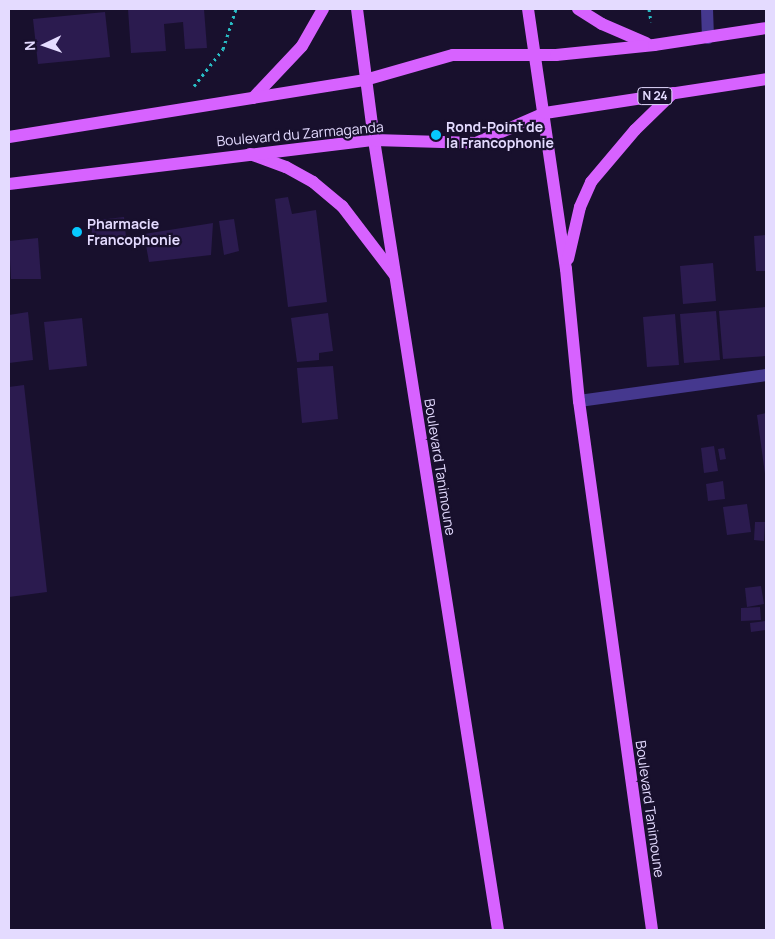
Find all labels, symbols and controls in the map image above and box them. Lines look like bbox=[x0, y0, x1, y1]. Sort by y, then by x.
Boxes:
north arrow bbox=[20, 20, 70, 70]
text: N bbox=[20, 40, 39, 51]
road number: N 24 bbox=[636, 86, 674, 105]
street label: Boulevard du Zarmaganda bbox=[216, 118, 384, 150]
place label: Rond-Point de la Francophonie bbox=[446, 119, 554, 152]
marker: Rond-Point de la Francophonie bbox=[430, 129, 442, 141]
place label: Pharmacie Francophonie bbox=[87, 216, 180, 248]
marker: Pharmacie Francophonie bbox=[71, 226, 83, 238]
street label: Boulevard Tanimoune bbox=[421, 397, 459, 537]
street label: Boulevard Tanimoune bbox=[632, 739, 668, 879]

